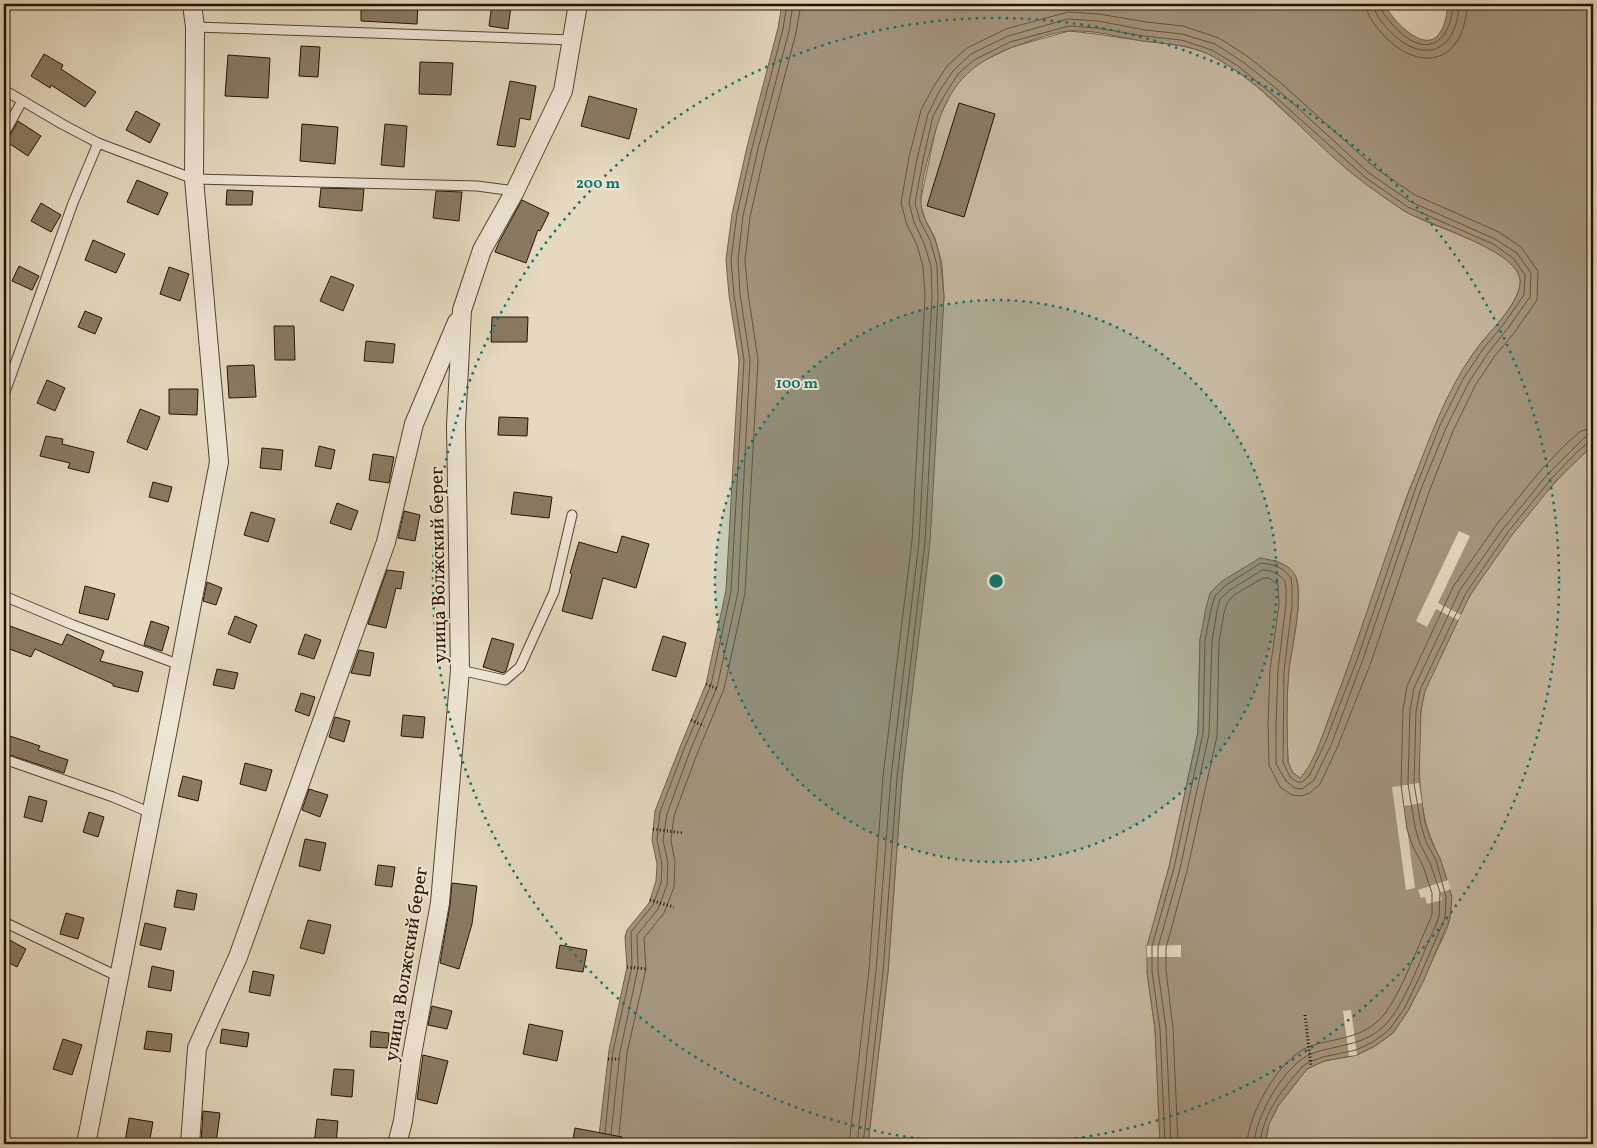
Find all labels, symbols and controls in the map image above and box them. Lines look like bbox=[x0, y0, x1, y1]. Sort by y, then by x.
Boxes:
text: 200 m bbox=[576, 174, 620, 195]
text: 100 m bbox=[776, 374, 819, 395]
street label: улица Волжский берег bbox=[424, 466, 454, 664]
centre of rings bbox=[987, 572, 1005, 590]
street label: улица Волжский берег bbox=[379, 864, 435, 1063]

